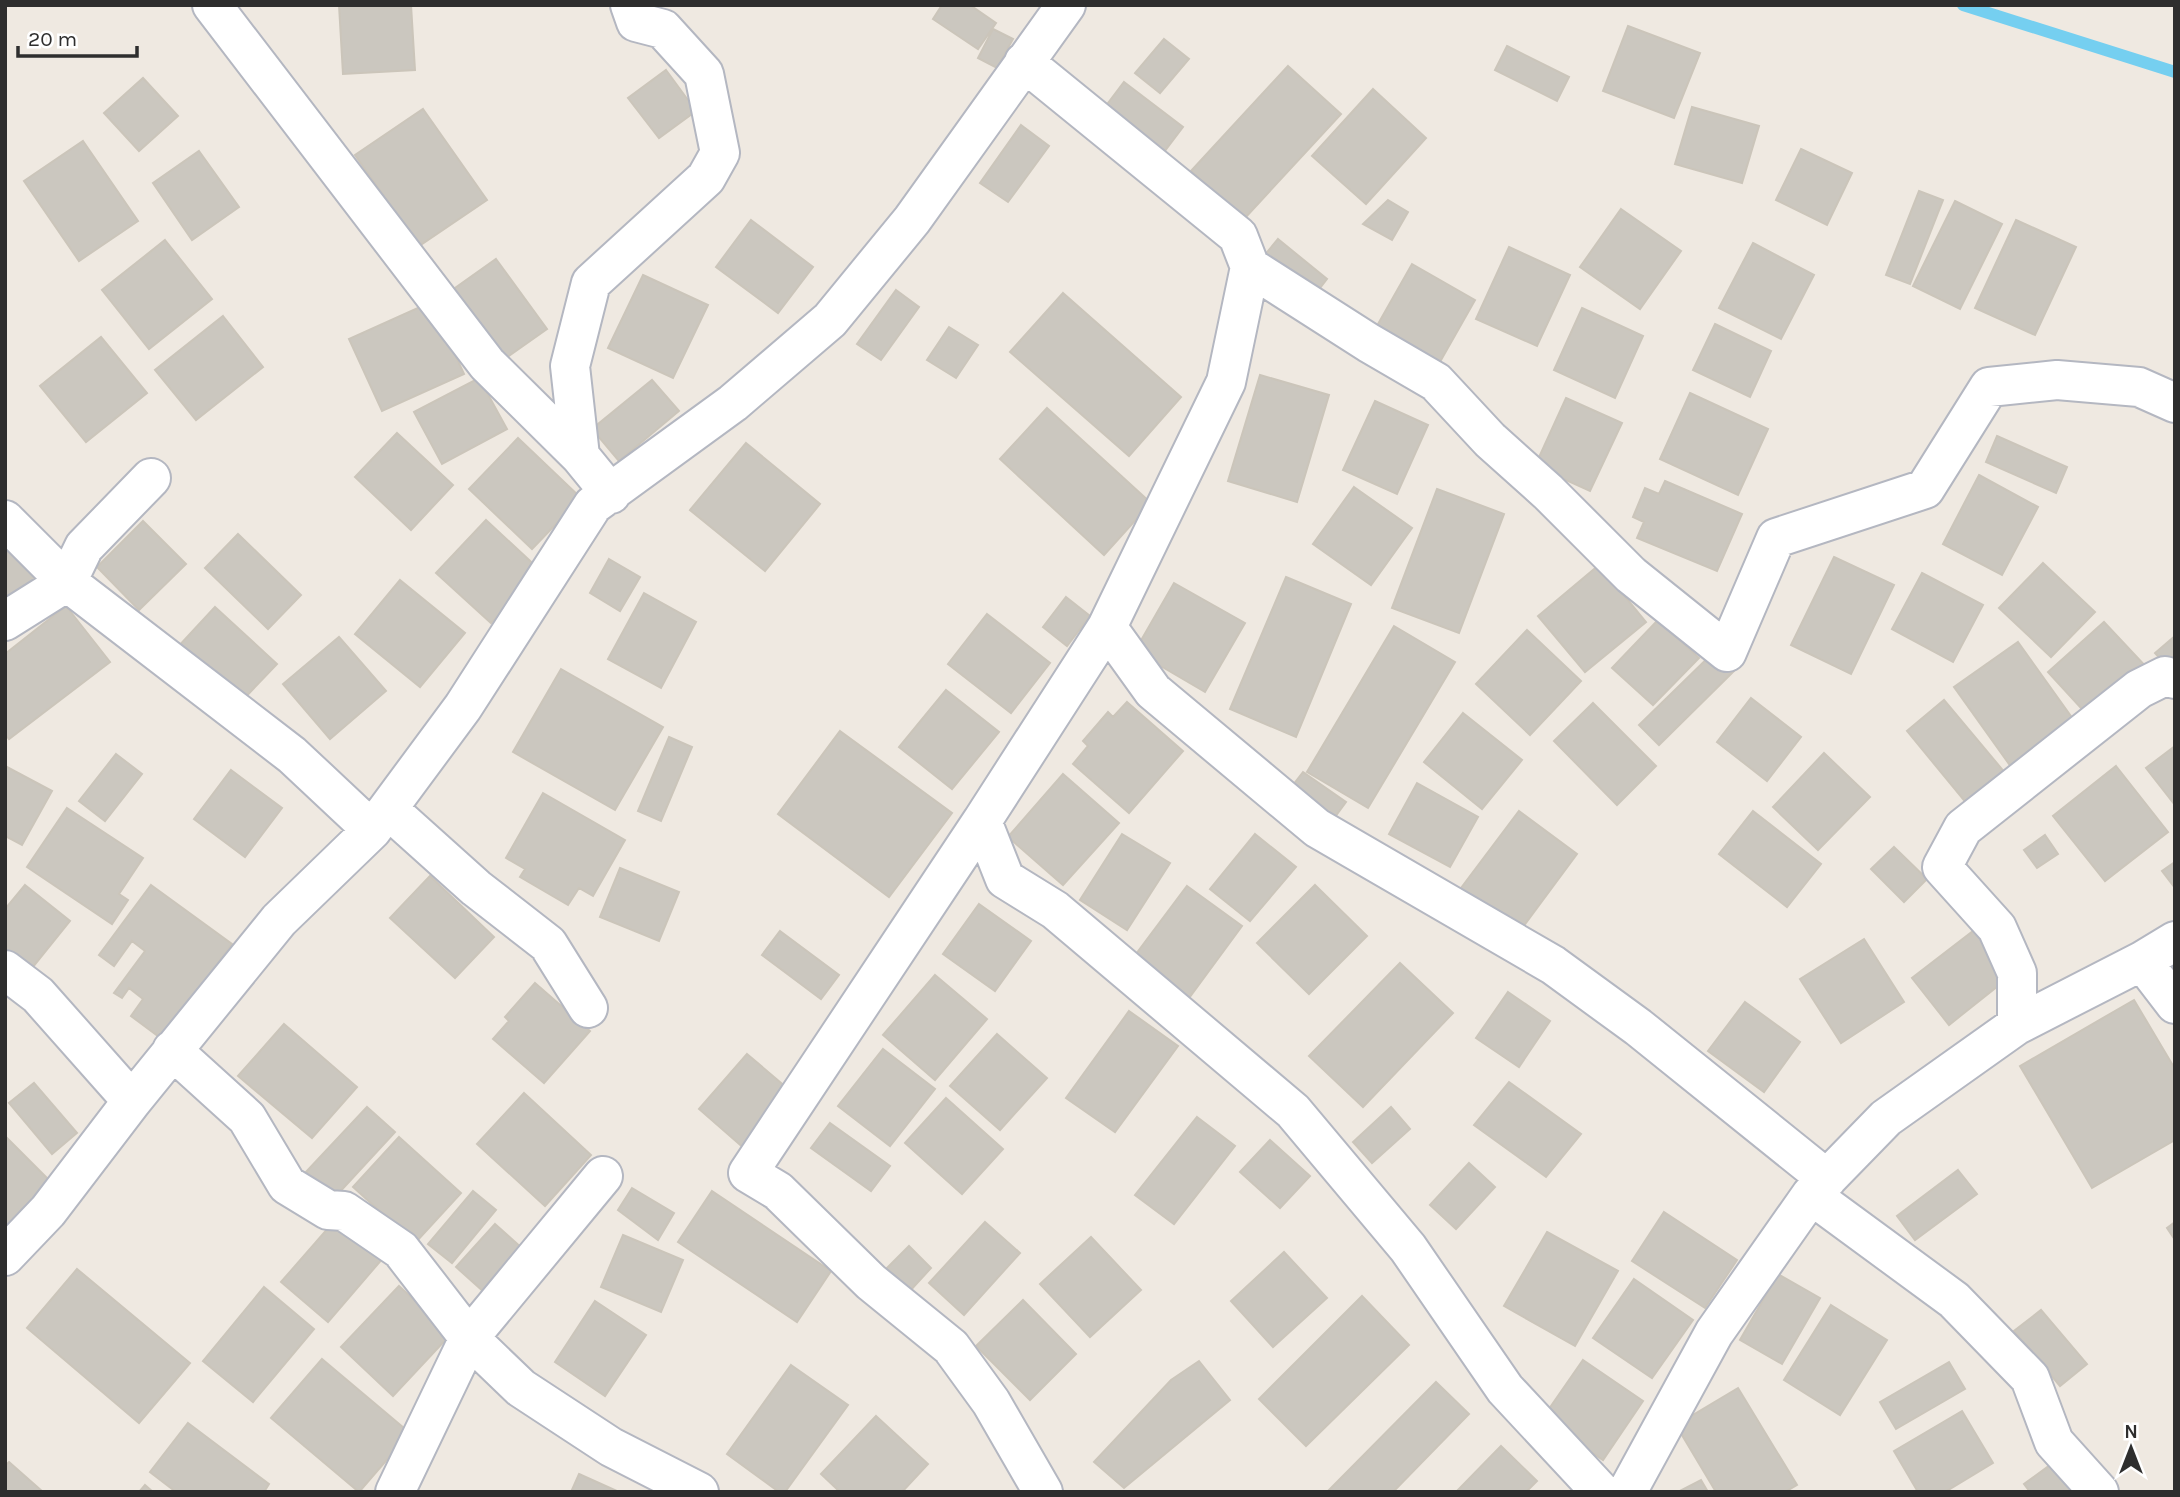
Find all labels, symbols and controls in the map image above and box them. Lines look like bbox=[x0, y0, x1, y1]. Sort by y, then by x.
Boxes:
scale bar bbox=[18, 14, 136, 58]
text: 20 m bbox=[28, 27, 77, 51]
north arrow bbox=[2096, 1413, 2166, 1483]
text: N bbox=[2124, 1421, 2138, 1443]

